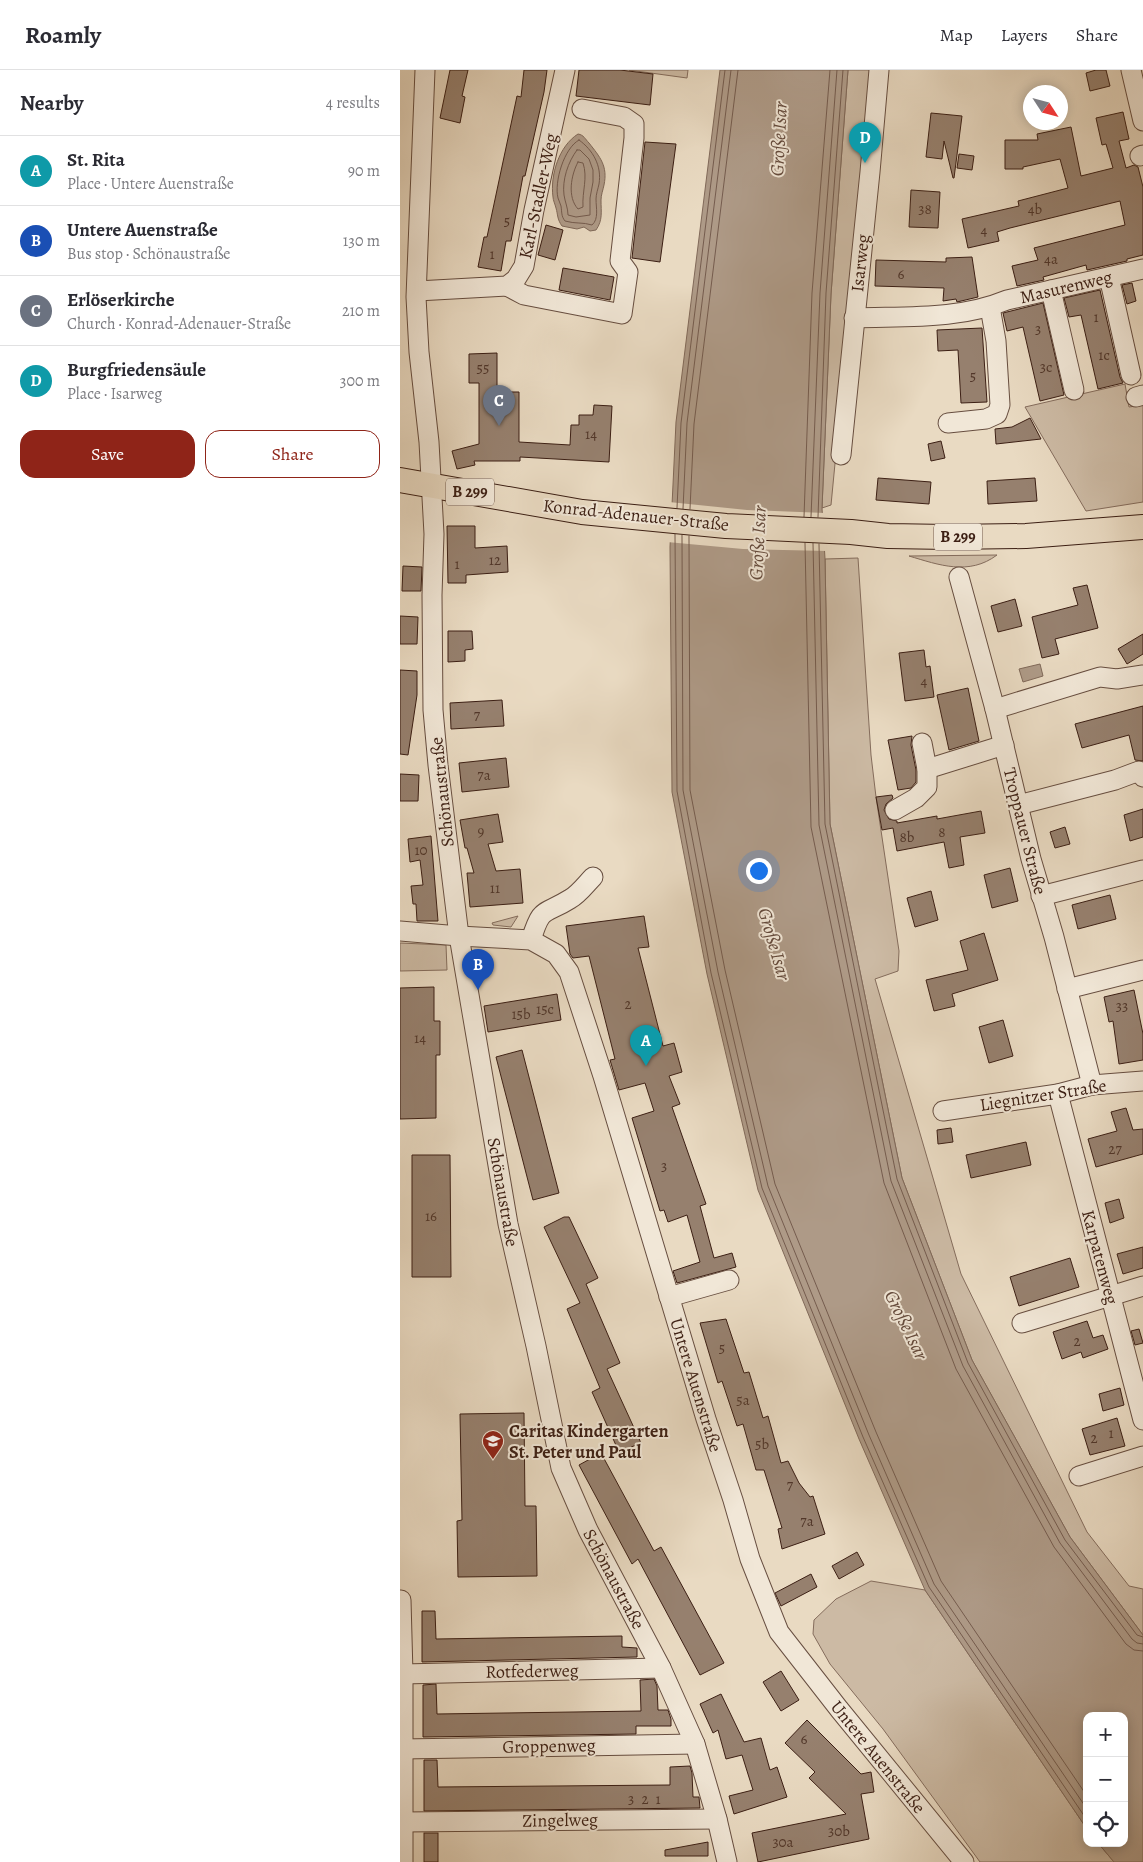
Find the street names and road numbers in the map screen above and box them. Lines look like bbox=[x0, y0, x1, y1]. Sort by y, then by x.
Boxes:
street label: Karl-Stadler-Weg bbox=[513, 131, 563, 261]
street label: Isarweg bbox=[845, 233, 875, 293]
street label: Masurenweg bbox=[1017, 265, 1115, 309]
road number: B 299 bbox=[446, 478, 494, 506]
street label: Konrad-Adenauer-Straße bbox=[542, 493, 730, 537]
road number: B 299 bbox=[934, 524, 982, 551]
street label: Schönaustraße bbox=[424, 736, 460, 848]
street label: Troppauer Straße bbox=[998, 765, 1052, 897]
street label: Liegnitzer Straße bbox=[978, 1073, 1108, 1117]
street label: Schönaustraße bbox=[482, 1136, 524, 1248]
street label: Karpatenweg bbox=[1076, 1207, 1124, 1307]
street label: Untere Auenstraße bbox=[664, 1315, 728, 1455]
street label: Schönaustraße bbox=[577, 1525, 651, 1633]
street label: Rotfederweg bbox=[485, 1658, 579, 1684]
street label: Untere Auenstraße bbox=[825, 1695, 931, 1819]
street label: Groppenweg bbox=[502, 1733, 596, 1759]
street label: Zingelweg bbox=[522, 1807, 598, 1833]

